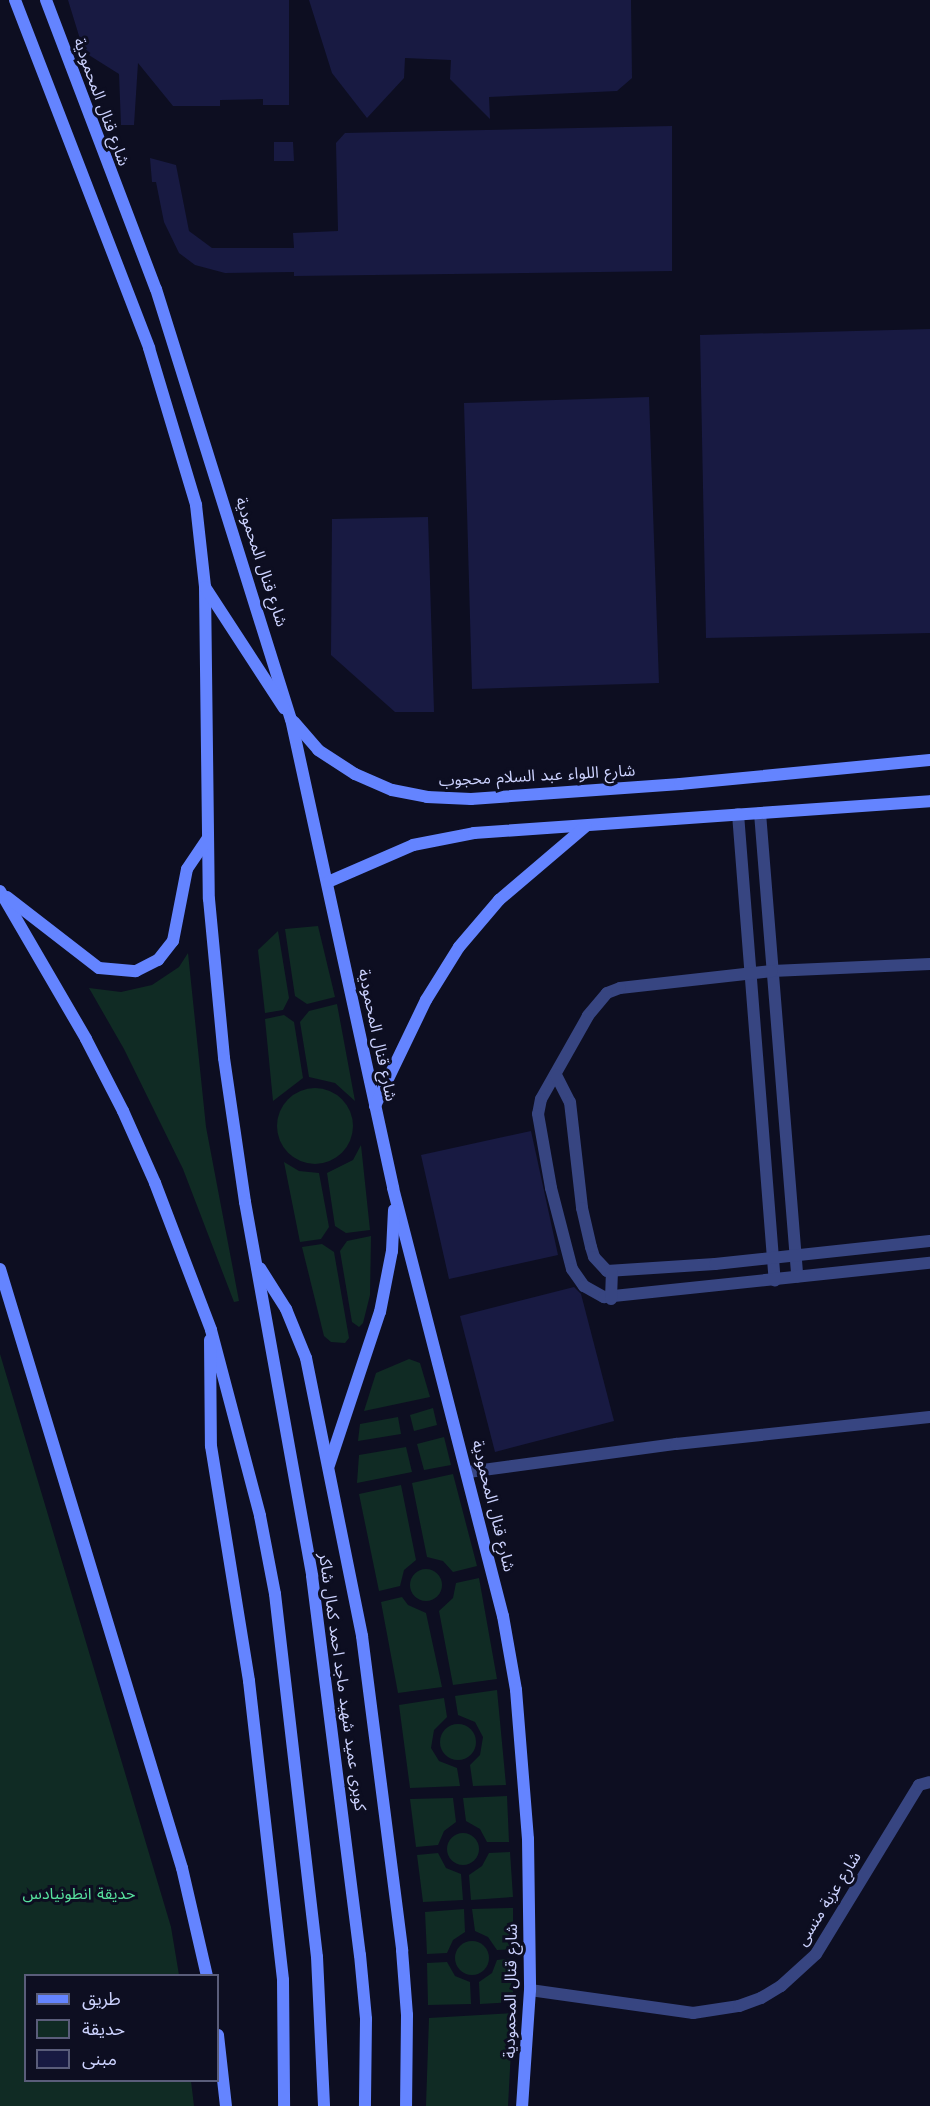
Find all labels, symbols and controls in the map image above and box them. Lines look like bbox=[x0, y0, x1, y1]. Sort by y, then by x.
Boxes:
street label: شارع قنال المحمودية bbox=[69, 35, 133, 169]
street label: شارع قنال المحمودية bbox=[231, 495, 291, 629]
street label: شارع اللواء عبد السلام محجوب bbox=[438, 761, 636, 791]
street label: شارع قنال المحمودية bbox=[354, 967, 400, 1103]
street label: شارع قنال المحمودية bbox=[467, 1438, 519, 1574]
street label: كوبرى عميد شهيد ماجد احمد كمال شاكر bbox=[314, 1552, 370, 1812]
street label: شارع عزبة منسى bbox=[792, 1848, 866, 1950]
park label: حديقة انطونيادس bbox=[23, 1884, 135, 1904]
street label: شارع قنال المحمودية bbox=[500, 1923, 522, 2059]
legend bbox=[24, 1974, 219, 2082]
text: طريق bbox=[82, 1988, 121, 2009]
text: حديقة bbox=[82, 2018, 125, 2039]
text: مبنى bbox=[82, 2048, 117, 2069]

